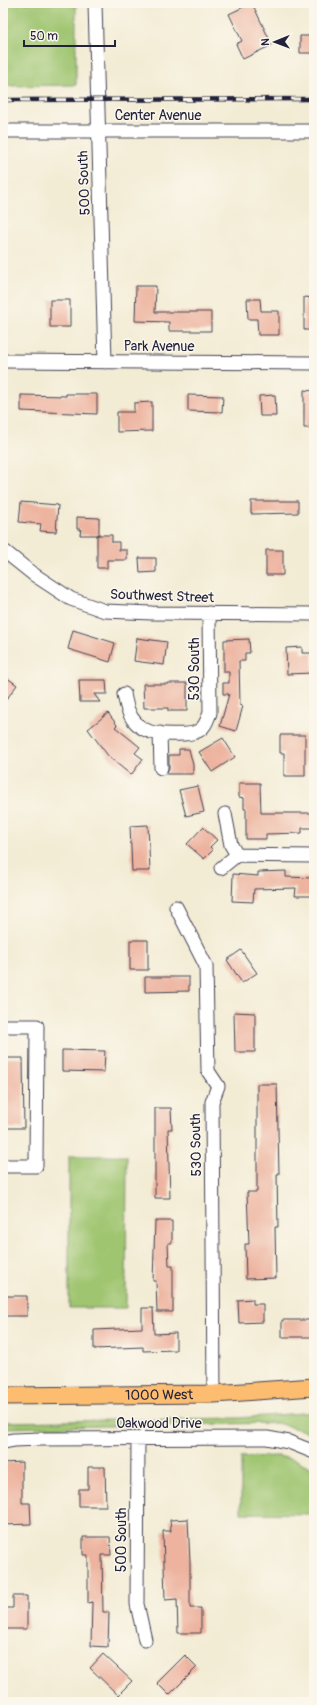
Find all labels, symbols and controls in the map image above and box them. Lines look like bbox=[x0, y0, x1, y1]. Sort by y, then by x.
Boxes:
scale bar bbox=[24, 22, 115, 48]
north arrow bbox=[255, 22, 295, 62]
text: 50 m bbox=[30, 29, 58, 44]
text: N bbox=[259, 38, 272, 46]
street label: Center Avenue bbox=[115, 107, 201, 124]
street label: 500 South bbox=[74, 150, 94, 216]
street label: Park Avenue bbox=[124, 338, 194, 355]
street label: Southwest Street bbox=[110, 586, 215, 606]
street label: 530 South bbox=[186, 638, 203, 700]
street label: 530 South bbox=[187, 1113, 205, 1177]
street label: 1000 West bbox=[125, 1386, 193, 1403]
street label: Oakwood Drive bbox=[116, 1415, 202, 1432]
street label: 500 South bbox=[113, 1508, 130, 1572]

